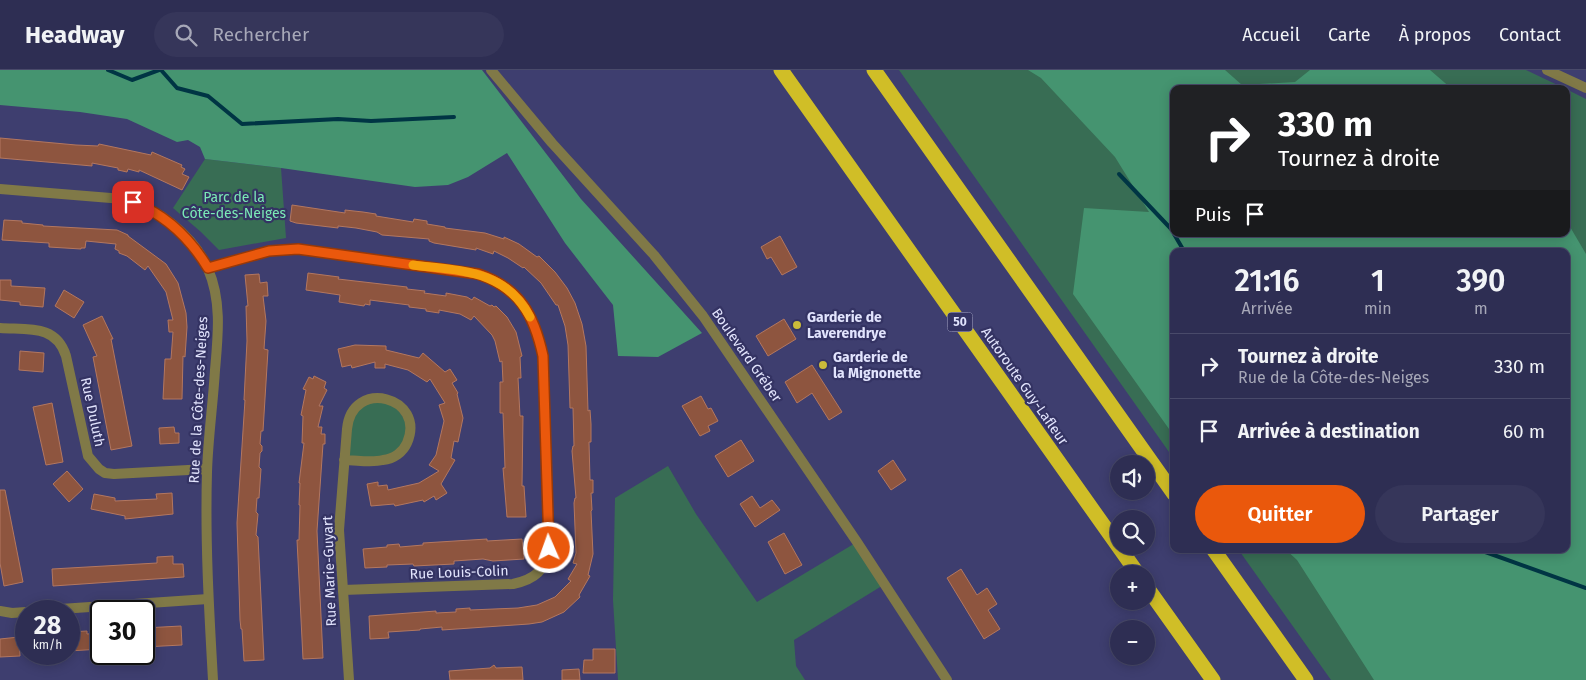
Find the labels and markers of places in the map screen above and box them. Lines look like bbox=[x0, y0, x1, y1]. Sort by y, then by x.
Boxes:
pin bbox=[112, 181, 154, 223]
place label: Garderie de Laverendrye bbox=[807, 309, 886, 342]
marker: Garderie de Laverendrye bbox=[791, 319, 803, 331]
place label: Garderie de la Mignonette bbox=[833, 349, 921, 382]
marker: Garderie de la Mignonette bbox=[817, 359, 829, 371]

